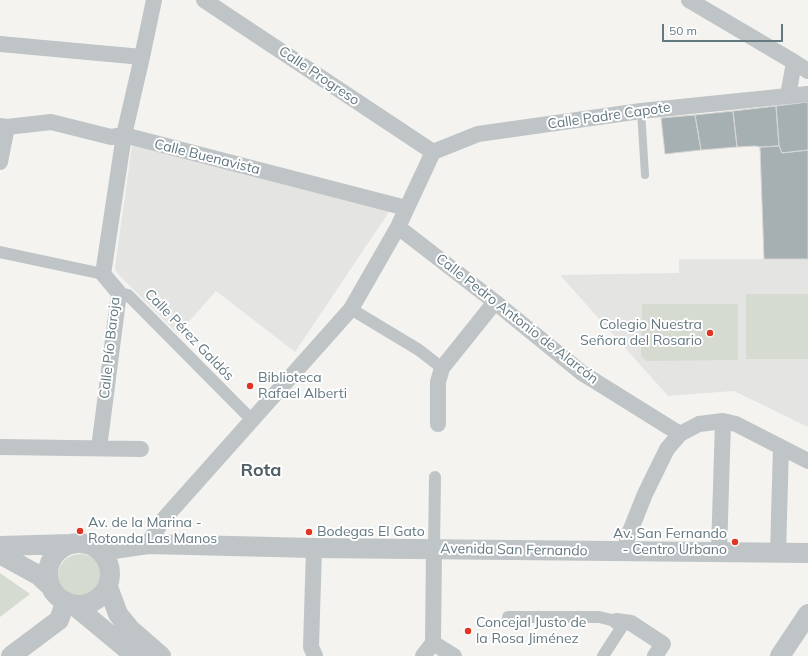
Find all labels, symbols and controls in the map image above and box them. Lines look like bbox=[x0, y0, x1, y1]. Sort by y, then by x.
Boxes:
scale bar bbox=[664, 16, 785, 42]
text: 50 m bbox=[669, 23, 697, 38]
street label: Calle Progreso bbox=[275, 43, 363, 109]
street label: Calle Padre Capote bbox=[546, 99, 672, 133]
street label: Calle Buenavista bbox=[152, 136, 262, 178]
street label: Calle Pedro Antonio de Alarcón bbox=[433, 250, 601, 388]
street label: Calle Pérez Galdós bbox=[141, 286, 237, 384]
street label: Calle Pío Baroja bbox=[96, 296, 124, 400]
place label: Colegio Nuestra Señora del Rosario bbox=[580, 317, 702, 350]
marker: Colegio Nuestra Señora del Rosario bbox=[705, 328, 715, 338]
place label: Biblioteca Rafael Alberti bbox=[258, 370, 347, 402]
marker: Biblioteca Rafael Alberti bbox=[245, 381, 255, 391]
district label: Rota bbox=[241, 460, 281, 482]
place label: Av. de la Marina - Rotonda Las Manos bbox=[88, 515, 217, 548]
place label: Bodegas El Gato bbox=[317, 524, 425, 540]
marker: Av. de la Marina - Rotonda Las Manos bbox=[75, 526, 85, 536]
place label: Av. San Fernando - Centro Urbano bbox=[613, 526, 727, 558]
marker: Bodegas El Gato bbox=[304, 527, 314, 537]
marker: Av. San Fernando - Centro Urbano bbox=[730, 537, 740, 547]
street label: Avenida San Fernando bbox=[440, 540, 588, 560]
place label: Concejal Justo de la Rosa Jiménez bbox=[476, 615, 586, 648]
marker: Concejal Justo de la Rosa Jiménez bbox=[463, 626, 473, 636]

